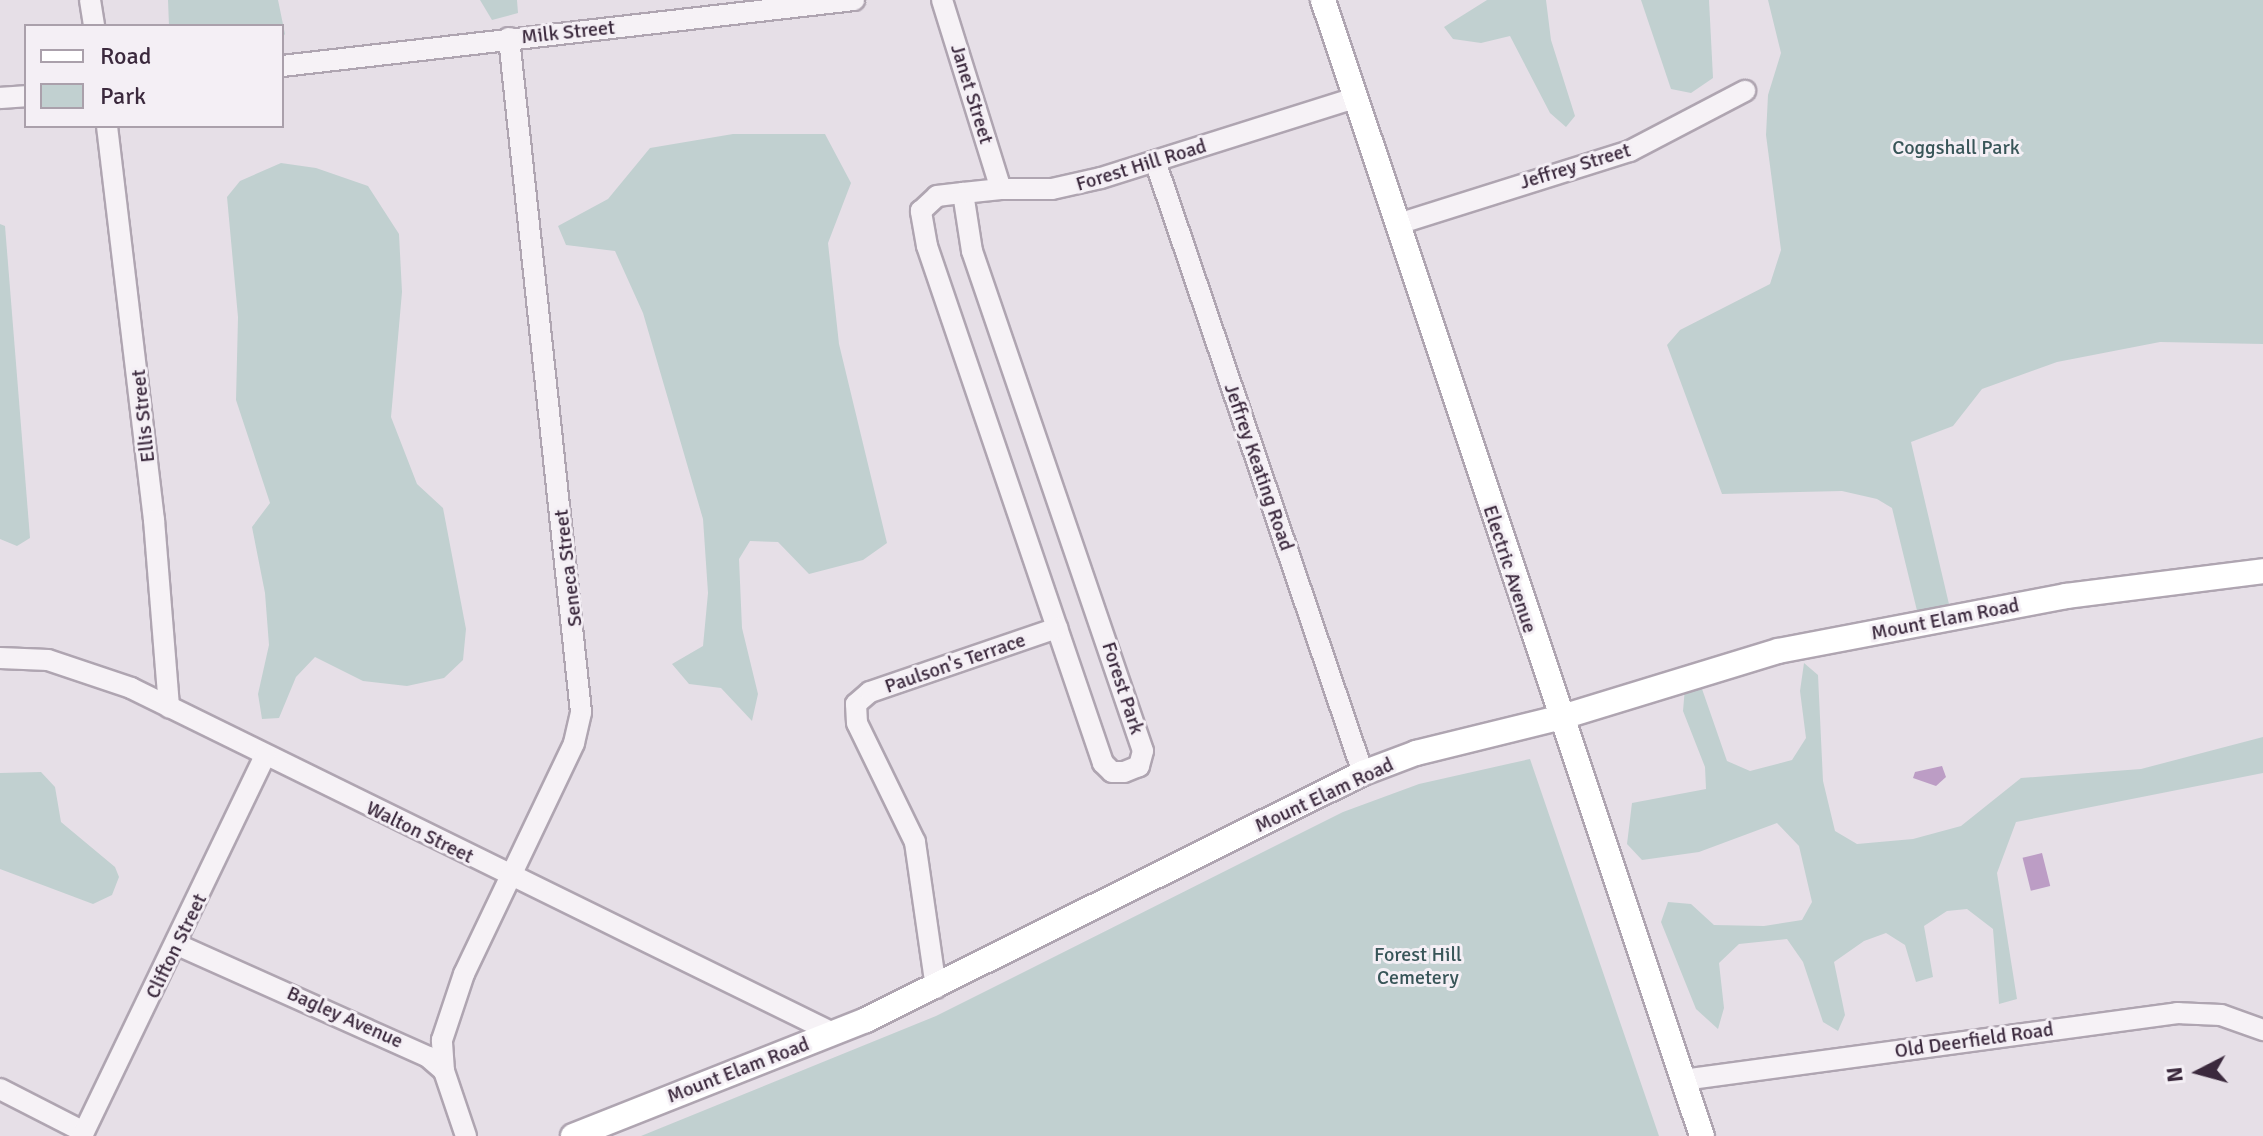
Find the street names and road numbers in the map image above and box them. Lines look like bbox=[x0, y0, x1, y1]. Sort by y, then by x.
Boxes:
street label: Milk Street bbox=[520, 15, 616, 49]
street label: Janet Street bbox=[945, 41, 999, 147]
street label: Forest Hill Road bbox=[1073, 134, 1209, 196]
street label: Jeffrey Street bbox=[1517, 138, 1633, 194]
street label: Ellis Street bbox=[126, 368, 160, 464]
street label: Jeffrey Keating Road bbox=[1219, 380, 1299, 554]
street label: Electric Avenue bbox=[1478, 502, 1542, 636]
street label: Seneca Street bbox=[549, 508, 587, 628]
street label: Mount Elam Road bbox=[1869, 593, 2021, 645]
street label: Paulson's Terrace bbox=[881, 628, 1029, 698]
street label: Forest Park bbox=[1097, 639, 1149, 737]
street label: Mount Elam Road bbox=[1251, 752, 1397, 838]
street label: Walton Street bbox=[362, 796, 478, 868]
street label: Clifton Street bbox=[140, 890, 212, 1002]
street label: Bagley Avenue bbox=[283, 981, 407, 1053]
street label: Old Deerfield Road bbox=[1893, 1017, 2055, 1063]
street label: Mount Elam Road bbox=[664, 1032, 812, 1108]

